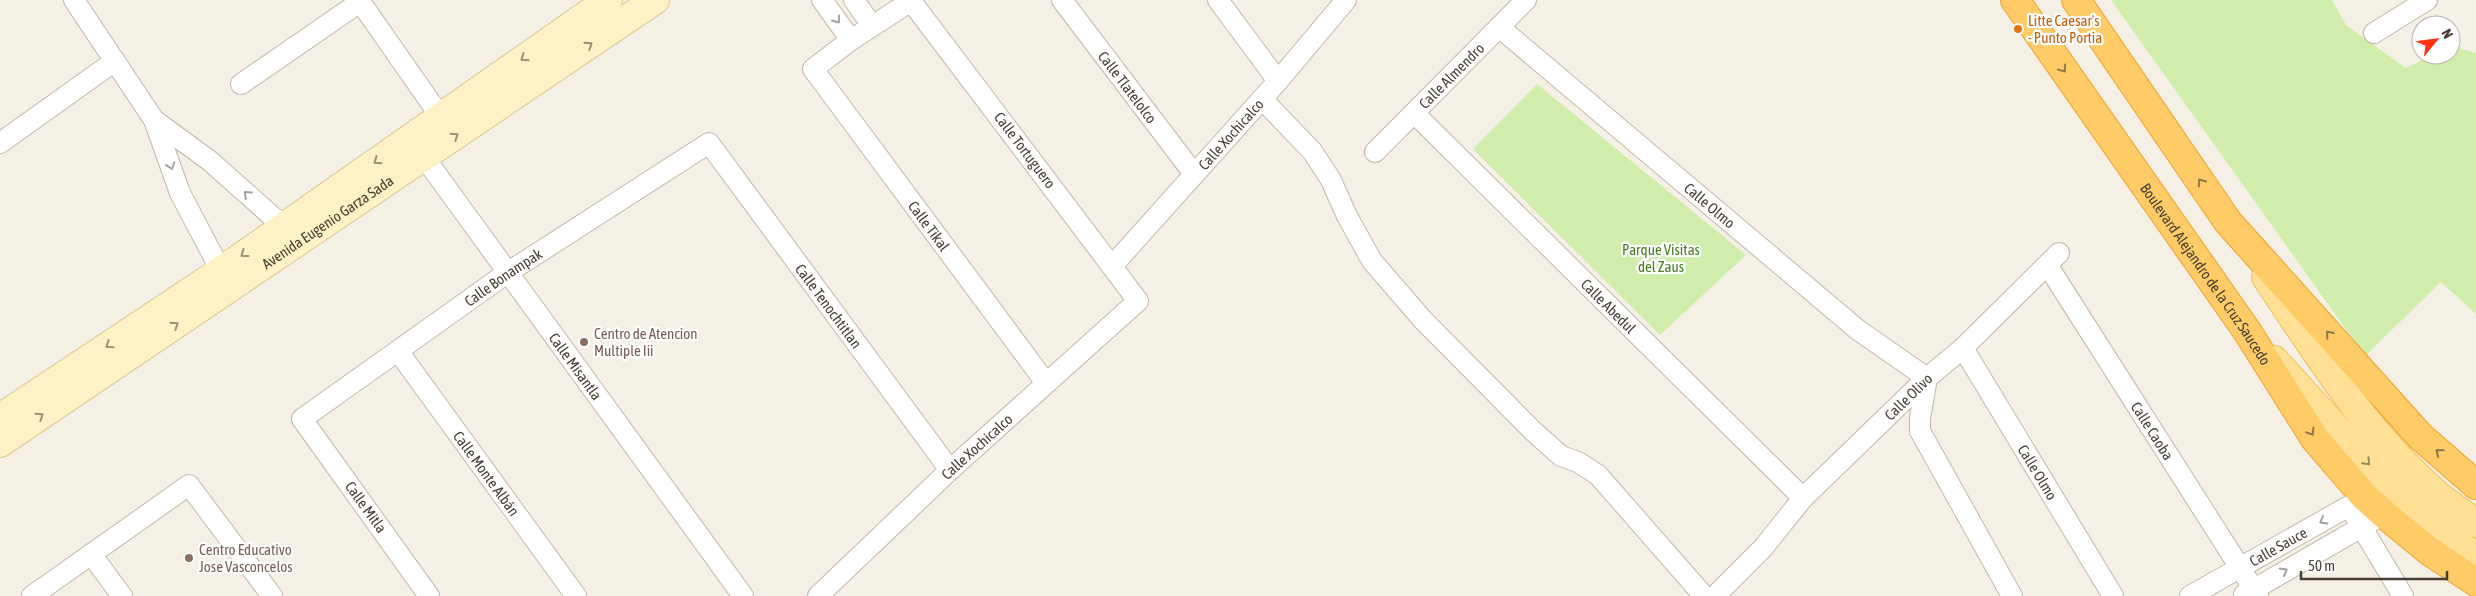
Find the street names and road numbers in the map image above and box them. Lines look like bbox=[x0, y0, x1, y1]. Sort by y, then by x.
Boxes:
street label: Calle Almendro bbox=[1415, 39, 1487, 112]
street label: Calle Tlatelolco bbox=[1095, 47, 1161, 126]
street label: Calle Xochicalco bbox=[1194, 95, 1267, 173]
street label: Calle Tortuguero bbox=[991, 109, 1059, 191]
street label: Avenida Eugenio Garza Sada bbox=[258, 171, 396, 272]
street label: Calle Olmo bbox=[1681, 179, 1739, 231]
street label: Boulevard Alejandro de la Cruz Saucedo bbox=[2137, 180, 2275, 368]
street label: Calle Tikal bbox=[905, 197, 953, 254]
street label: Calle Bonampak bbox=[461, 244, 545, 309]
street label: Calle Tenochtitlan bbox=[792, 260, 866, 351]
street label: Calle Abedul bbox=[1578, 275, 1640, 336]
street label: Calle Misantla bbox=[546, 329, 606, 403]
street label: Calle Olivo bbox=[1881, 370, 1935, 423]
street label: Calle Caoba bbox=[2128, 398, 2177, 463]
street label: Calle Xochicalco bbox=[938, 410, 1015, 482]
street label: Calle Monte Albán bbox=[450, 427, 523, 519]
street label: Calle Olmo bbox=[2015, 442, 2061, 503]
street label: Calle Mitla bbox=[342, 478, 390, 536]
street label: Calle Sauce bbox=[2246, 523, 2310, 569]

